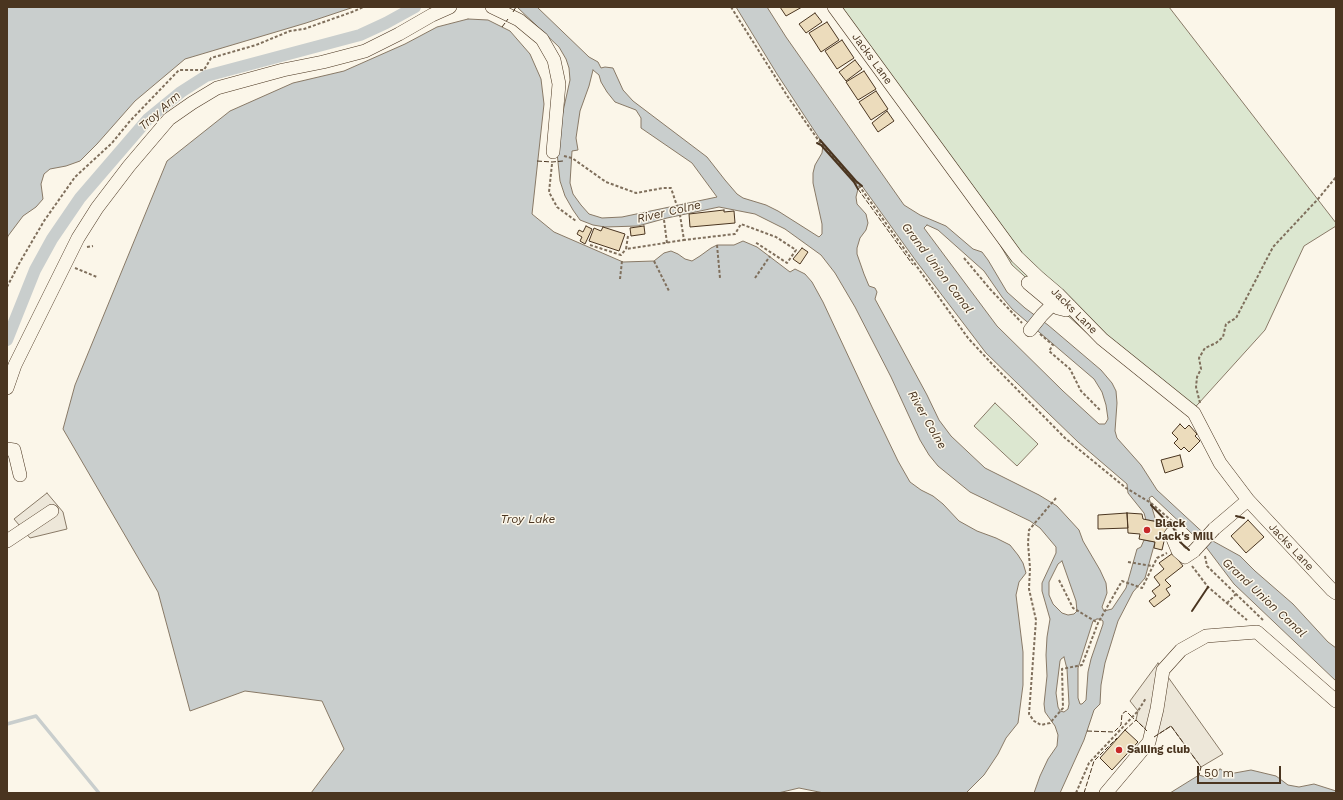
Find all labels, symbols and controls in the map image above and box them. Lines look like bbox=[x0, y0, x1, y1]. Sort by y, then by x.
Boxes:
street label: Jacks Lane bbox=[849, 31, 895, 87]
water label: Troy Arm bbox=[136, 89, 184, 133]
water label: River Colne bbox=[636, 198, 702, 226]
water label: Grand Union Canal bbox=[898, 220, 976, 316]
street label: Jacks Lane bbox=[1048, 285, 1100, 337]
water label: River Colne bbox=[904, 388, 950, 452]
water label: Troy Lake bbox=[501, 512, 555, 526]
place label: Black Jack's Mill bbox=[1155, 517, 1213, 543]
street label: Jacks Lane bbox=[1266, 521, 1316, 573]
marker: Black Jack's Mill bbox=[1142, 525, 1152, 535]
water label: Grand Union Canal bbox=[1219, 555, 1309, 641]
place label: Sailing club bbox=[1127, 743, 1190, 757]
marker: Sailing club bbox=[1114, 745, 1124, 755]
scale bar bbox=[1199, 758, 1283, 784]
text: 50 m bbox=[1204, 766, 1234, 780]

